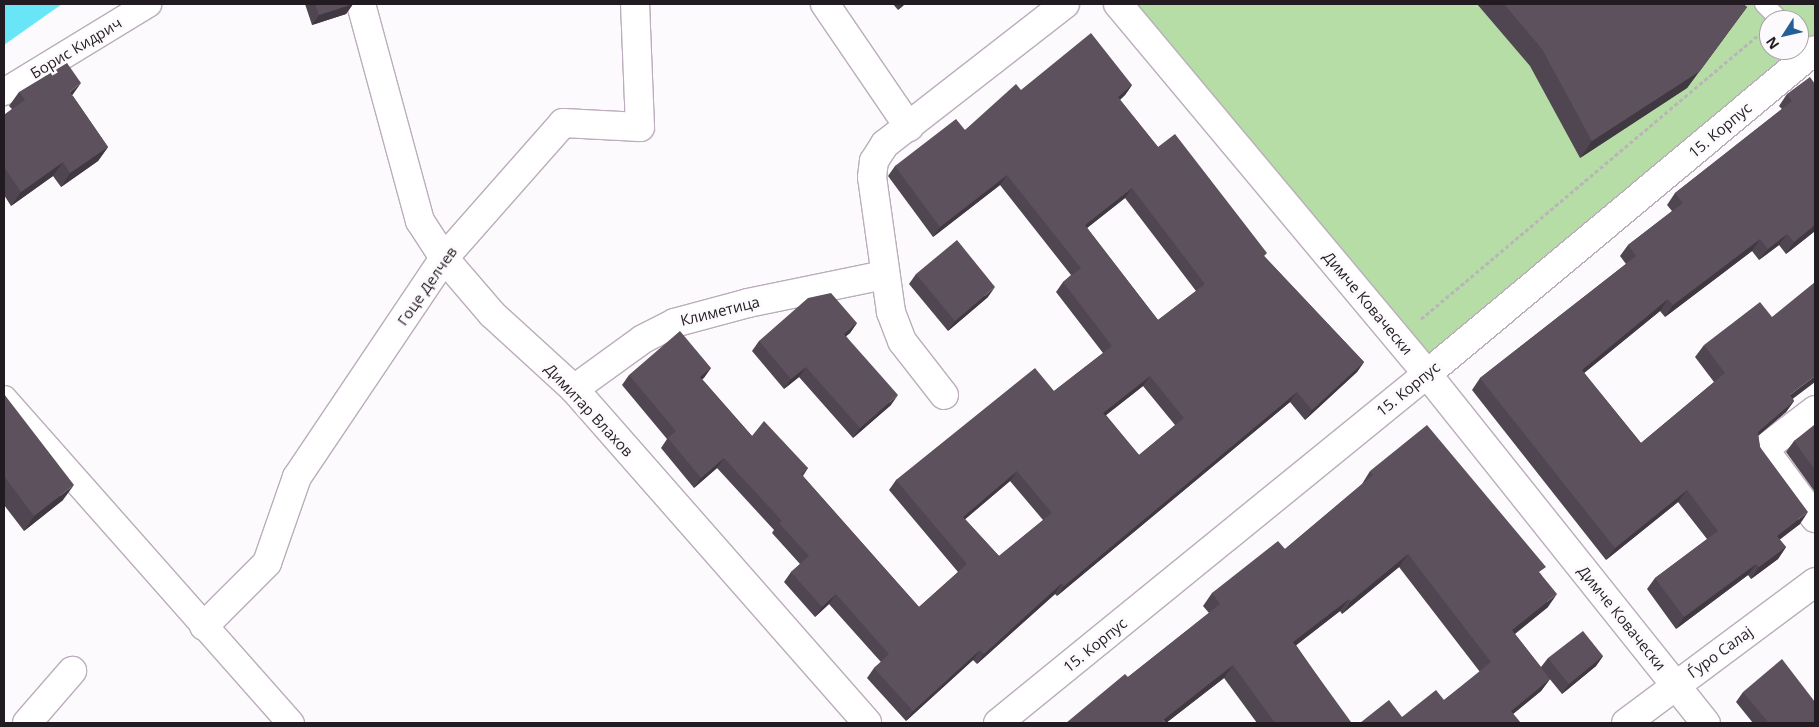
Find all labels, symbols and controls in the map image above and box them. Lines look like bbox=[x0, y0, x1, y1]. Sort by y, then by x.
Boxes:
north arrow bbox=[1759, 10, 1809, 60]
street label: Борис Кидрич bbox=[27, 14, 125, 82]
text: N bbox=[1761, 33, 1783, 53]
street label: 15. Корпус bbox=[1685, 99, 1755, 161]
street label: Гоце Делчев bbox=[393, 243, 461, 329]
street label: Димче Ковачески bbox=[1320, 248, 1416, 358]
street label: Климетица bbox=[679, 292, 761, 330]
street label: 15. Корпус bbox=[1373, 358, 1443, 420]
street label: Димитар Влахов bbox=[541, 360, 637, 460]
street label: Димче Ковачески bbox=[1574, 562, 1670, 674]
street label: 15. Корпус bbox=[1060, 614, 1130, 676]
street label: Ѓуро Салај bbox=[1684, 622, 1756, 682]

